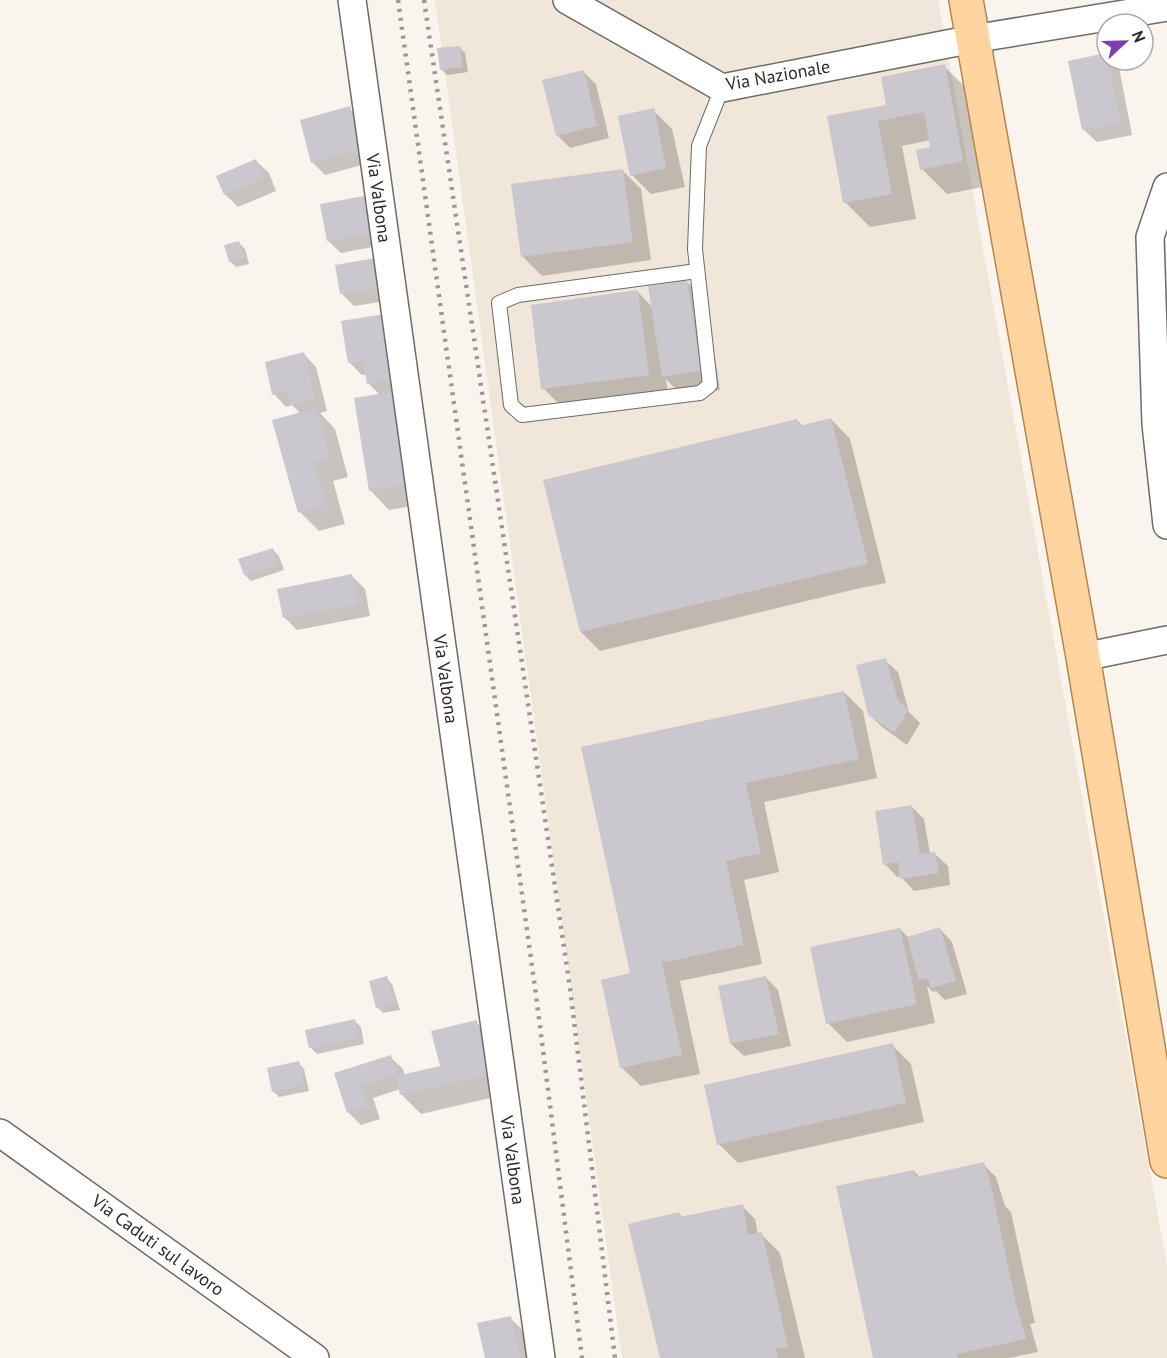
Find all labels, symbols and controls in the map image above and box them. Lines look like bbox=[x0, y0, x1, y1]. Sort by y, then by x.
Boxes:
north arrow bbox=[1095, 12, 1155, 72]
text: N bbox=[1128, 28, 1150, 45]
street label: Via Nazionale bbox=[723, 55, 832, 96]
street label: Via Valbona bbox=[361, 151, 397, 244]
street label: Via Valbona bbox=[428, 632, 464, 725]
street label: Via Valbona bbox=[495, 1113, 531, 1206]
street label: Via Caduti sul lavoro bbox=[86, 1189, 229, 1301]

